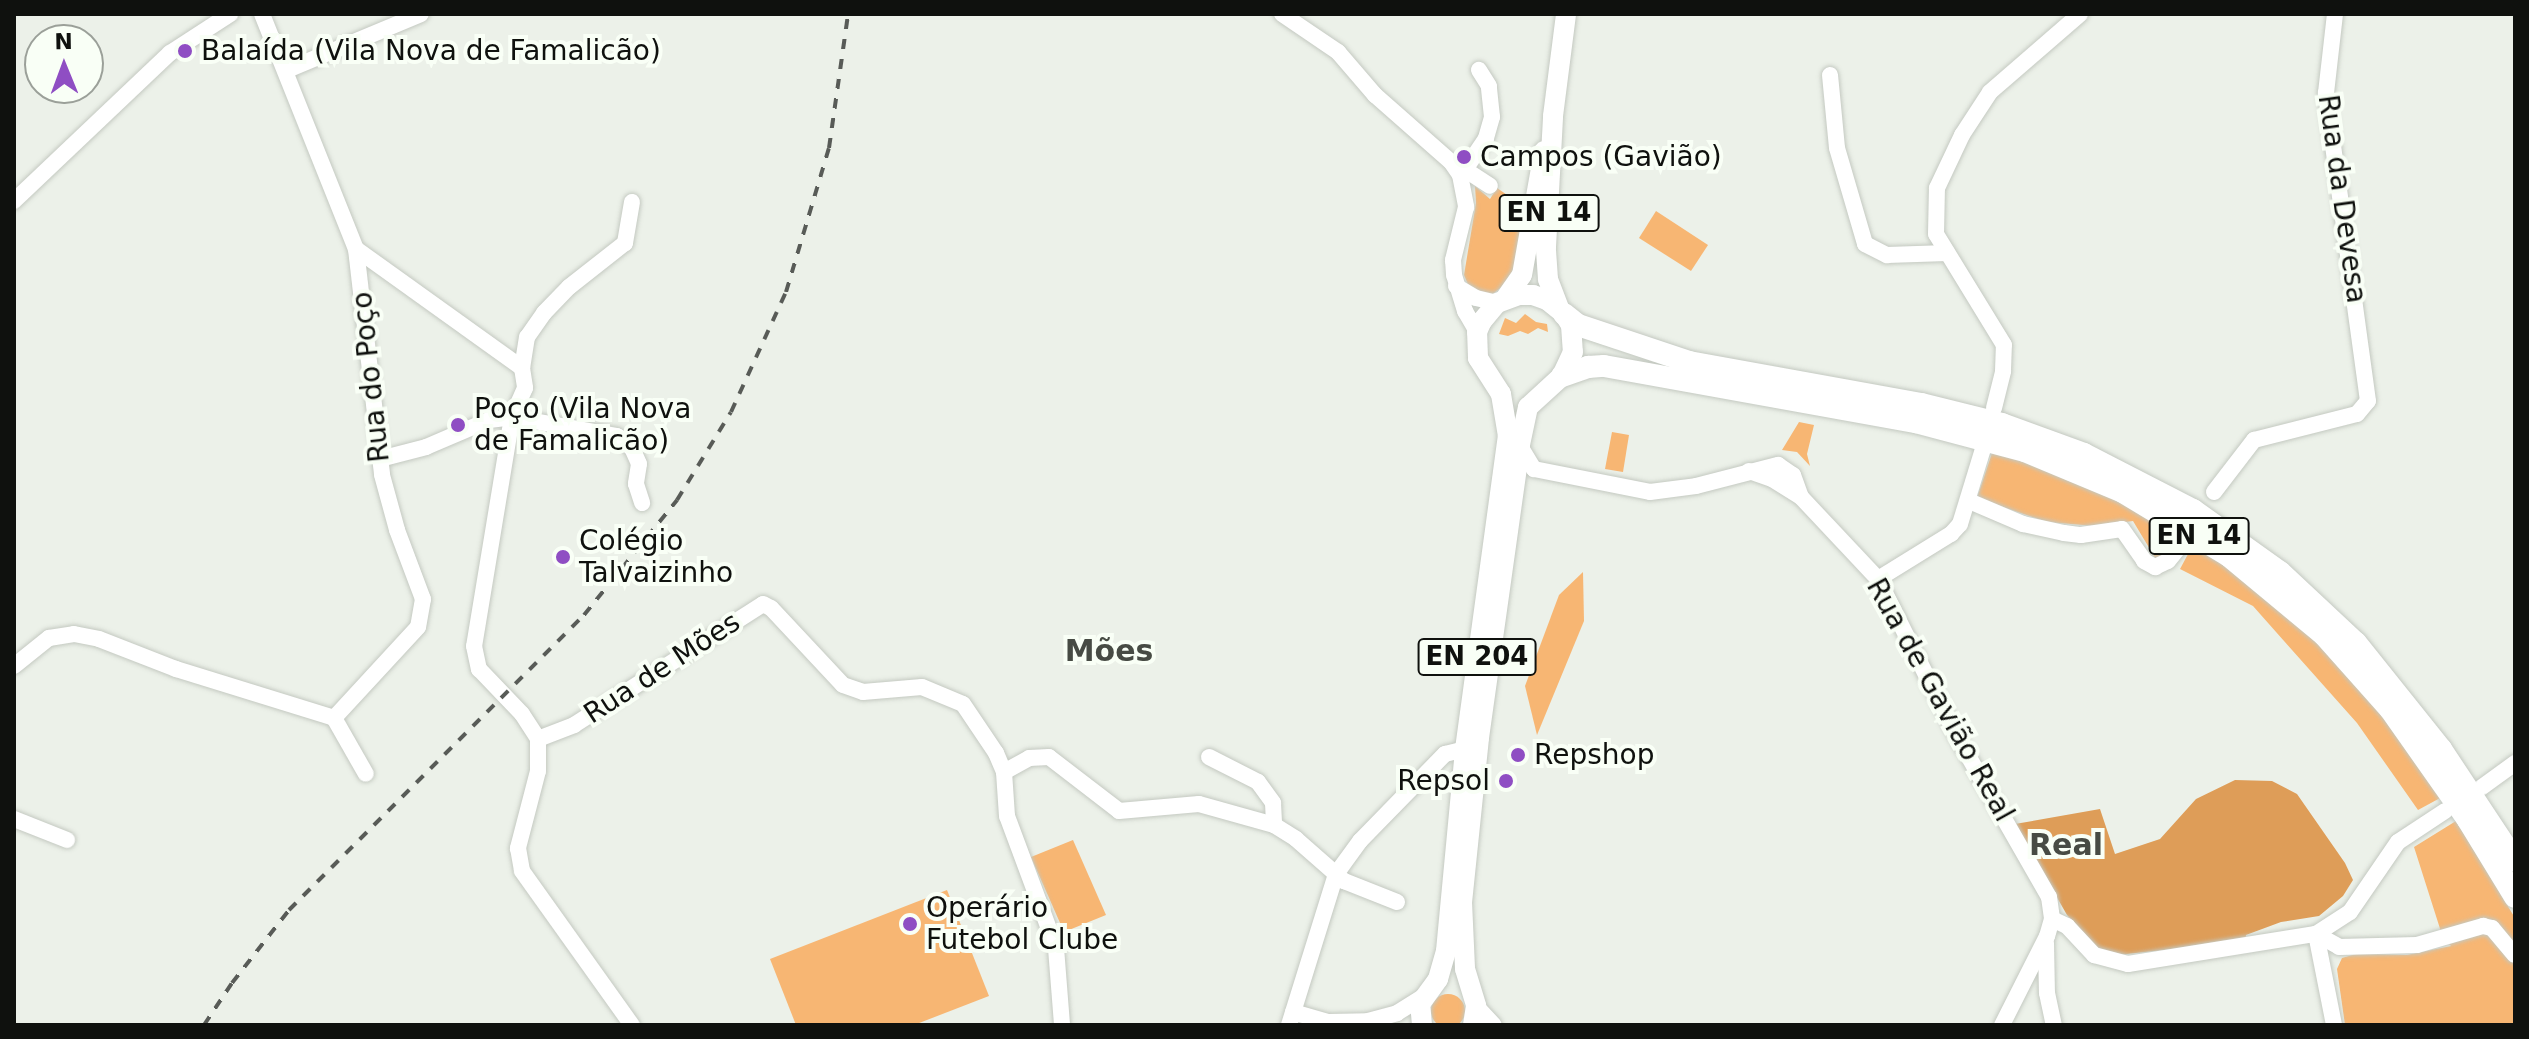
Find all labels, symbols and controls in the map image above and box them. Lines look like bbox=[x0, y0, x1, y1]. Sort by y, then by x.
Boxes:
north arrow bbox=[24, 24, 104, 104]
text: N bbox=[54, 29, 73, 54]
place label: Balaída (Vila Nova de Famalicão) bbox=[201, 34, 661, 68]
marker: Balaída (Vila Nova de Famalicão) bbox=[176, 42, 194, 60]
street label: Rua da Devesa bbox=[2311, 93, 2373, 305]
place label: Campos (Gavião) bbox=[1480, 140, 1722, 174]
marker: Campos (Gavião) bbox=[1455, 148, 1473, 166]
road number: EN 14 bbox=[1497, 191, 1601, 235]
street label: Rua do Poço bbox=[345, 290, 397, 464]
place label: Poço (Vila Nova de Famalicão) bbox=[474, 392, 691, 458]
marker: Poço (Vila Nova de Famalicão) bbox=[449, 416, 467, 434]
road number: EN 14 bbox=[2147, 514, 2251, 558]
place label: Colégio Talvaizinho bbox=[579, 524, 733, 590]
marker: Colégio Talvaizinho bbox=[554, 548, 572, 566]
street label: Rua de Gavião Real bbox=[1859, 573, 2021, 827]
street label: Rua de Mões bbox=[578, 605, 746, 731]
district label: Mões bbox=[1065, 633, 1153, 669]
road number: EN 204 bbox=[1417, 635, 1537, 679]
place label: Repshop bbox=[1534, 738, 1654, 772]
marker: Repshop bbox=[1509, 746, 1527, 764]
place label: Repsol bbox=[1397, 764, 1490, 798]
marker: Repsol bbox=[1497, 772, 1515, 790]
district label: Real bbox=[2029, 827, 2103, 863]
place label: Operário Futebol Clube bbox=[926, 891, 1118, 957]
marker: Operário Futebol Clube bbox=[901, 915, 919, 933]

